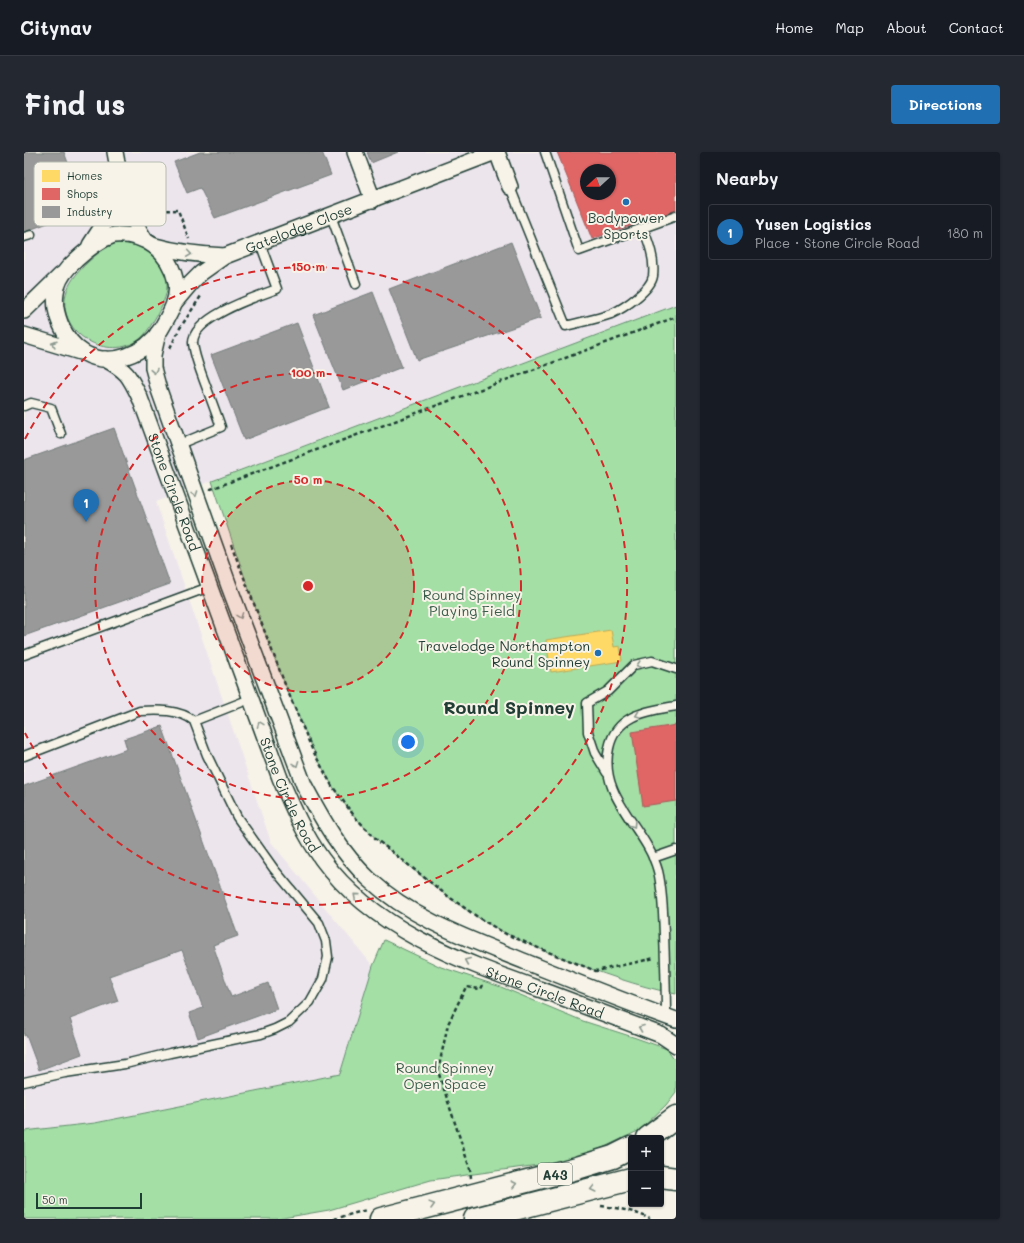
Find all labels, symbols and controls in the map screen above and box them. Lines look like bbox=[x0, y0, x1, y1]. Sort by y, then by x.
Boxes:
text: Citynav bbox=[20, 15, 92, 40]
text: Home bbox=[775, 18, 813, 37]
text: Map bbox=[835, 18, 864, 37]
text: About bbox=[886, 18, 927, 37]
text: Contact bbox=[949, 18, 1004, 37]
button: Directions bbox=[891, 85, 1000, 124]
text: Find us bbox=[24, 86, 125, 122]
legend bbox=[34, 162, 166, 226]
north arrow bbox=[580, 164, 616, 200]
text: Nearby bbox=[716, 167, 778, 189]
text: Homes bbox=[67, 168, 102, 183]
text: Shops bbox=[67, 186, 98, 201]
marker: Bodypower Sports bbox=[621, 197, 631, 207]
street label: Gatelodge Close bbox=[242, 199, 355, 257]
text: Industry bbox=[67, 204, 113, 219]
place label: Bodypower Sports bbox=[588, 208, 664, 243]
text: Yusen Logistics bbox=[755, 214, 872, 234]
text: 1 bbox=[727, 224, 733, 241]
text: 180 m bbox=[947, 224, 983, 241]
text: Place · Stone Circle Road bbox=[755, 234, 919, 251]
one-way arrow bbox=[186, 249, 192, 258]
text: 150 m bbox=[291, 258, 325, 274]
one-way arrow bbox=[51, 340, 58, 349]
text: 100 m bbox=[291, 364, 325, 380]
one-way arrow bbox=[149, 368, 158, 374]
street label: Stone Circle Road bbox=[144, 430, 205, 554]
text: 50 m bbox=[294, 471, 322, 487]
pin: 1 bbox=[73, 489, 99, 522]
one-way arrow bbox=[191, 491, 199, 498]
centre of rings bbox=[301, 579, 315, 593]
park label: Round Spinney Playing Field bbox=[423, 585, 521, 620]
one-way arrow bbox=[236, 613, 244, 620]
place label: Travelodge Northampton Round Spinney bbox=[418, 636, 590, 671]
marker: Travelodge Northampton Round Spinney bbox=[593, 648, 603, 658]
one-way arrow bbox=[635, 660, 642, 669]
district label: Round Spinney bbox=[443, 695, 575, 719]
one-way arrow bbox=[635, 710, 642, 718]
one-way arrow bbox=[256, 720, 264, 727]
your location bbox=[398, 732, 418, 752]
street label: Stone Circle Road bbox=[256, 734, 324, 856]
one-way arrow bbox=[292, 761, 300, 768]
one-way arrow bbox=[628, 821, 636, 828]
one-way arrow bbox=[353, 894, 361, 901]
one-way arrow bbox=[464, 958, 471, 966]
street label: Stone Circle Road bbox=[484, 961, 607, 1022]
one-way arrow bbox=[638, 1024, 645, 1032]
park label: Round Spinney Open Space bbox=[396, 1058, 494, 1093]
map controls bbox=[628, 1135, 664, 1207]
button: + bbox=[628, 1135, 664, 1171]
road number: A43 bbox=[538, 1163, 572, 1185]
button: − bbox=[628, 1171, 664, 1207]
one-way arrow bbox=[510, 1180, 517, 1189]
one-way arrow bbox=[590, 1184, 596, 1192]
scale bar bbox=[36, 1191, 142, 1210]
text: 50 m bbox=[42, 1192, 68, 1207]
one-way arrow bbox=[429, 1201, 436, 1210]

